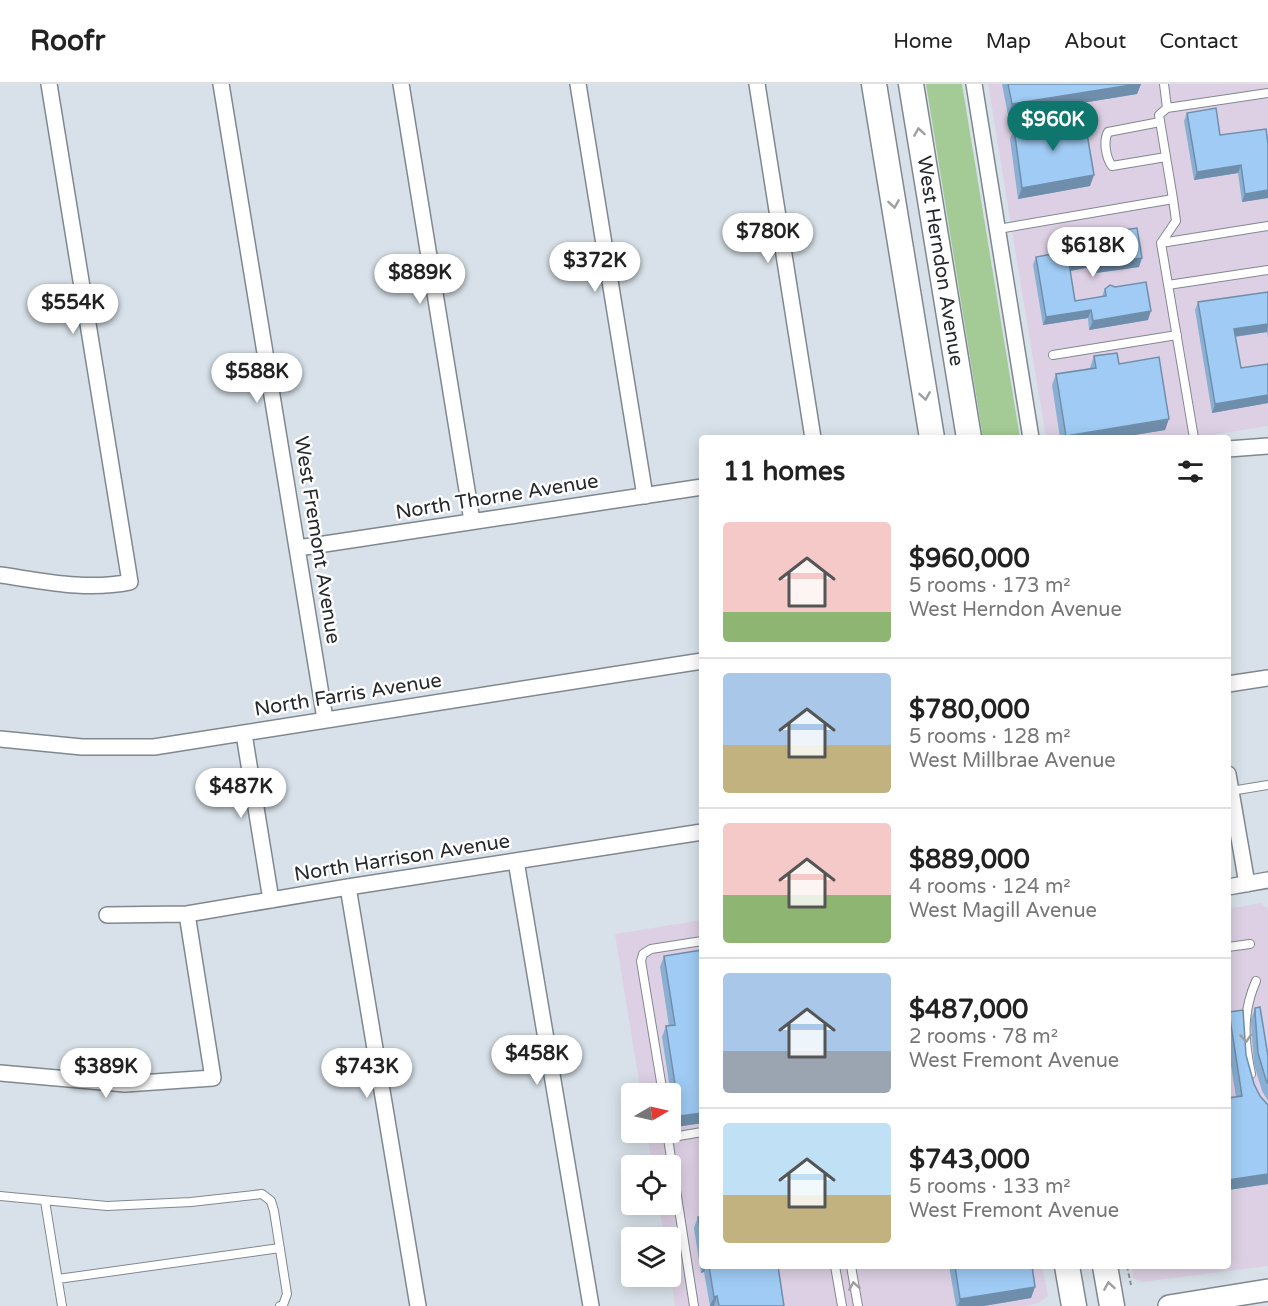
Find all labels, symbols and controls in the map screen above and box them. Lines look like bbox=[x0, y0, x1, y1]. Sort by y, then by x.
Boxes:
text: Roofr bbox=[30, 24, 105, 58]
text: Home bbox=[893, 29, 953, 54]
text: Map bbox=[986, 29, 1031, 54]
text: About bbox=[1064, 29, 1126, 54]
text: Contact bbox=[1159, 29, 1238, 54]
pin: $960K bbox=[1011, 101, 1095, 152]
text: $960K bbox=[1021, 108, 1085, 132]
one-way arrow bbox=[913, 127, 926, 137]
street label: West Herndon Avenue bbox=[912, 154, 968, 368]
one-way arrow bbox=[887, 199, 900, 209]
pin: $780K bbox=[726, 213, 810, 264]
text: $780K bbox=[736, 220, 800, 244]
pin: $618K bbox=[1051, 227, 1135, 278]
text: $618K bbox=[1061, 234, 1125, 258]
pin: $372K bbox=[553, 242, 637, 293]
text: $372K bbox=[563, 249, 627, 273]
pin: $889K bbox=[378, 254, 462, 305]
text: $889K bbox=[388, 261, 452, 285]
pin: $554K bbox=[31, 284, 115, 335]
text: $554K bbox=[41, 291, 105, 315]
pin: $588K bbox=[215, 353, 299, 404]
text: $588K bbox=[225, 360, 289, 384]
one-way arrow bbox=[919, 392, 931, 401]
street label: West Fremont Avenue bbox=[289, 434, 345, 646]
icon: filters bbox=[1174, 455, 1207, 488]
text: 11 homes bbox=[723, 456, 845, 487]
street label: North Thorne Avenue bbox=[394, 469, 600, 525]
text: $960,000 bbox=[909, 543, 1030, 574]
icon: home bbox=[771, 546, 843, 618]
text: 5 rooms · 173 m² bbox=[909, 574, 1071, 598]
text: West Herndon Avenue bbox=[909, 598, 1122, 622]
street label: North Farris Avenue bbox=[253, 668, 443, 722]
text: $780,000 bbox=[909, 694, 1030, 725]
icon: home bbox=[771, 697, 843, 769]
text: 5 rooms · 128 m² bbox=[909, 725, 1071, 749]
text: West Millbrae Avenue bbox=[909, 749, 1116, 773]
pin: $487K bbox=[199, 768, 283, 819]
text: $487K bbox=[209, 775, 273, 799]
street label: North Harrison Avenue bbox=[292, 829, 512, 887]
text: $889,000 bbox=[909, 844, 1030, 875]
icon: home bbox=[771, 847, 843, 919]
text: 4 rooms · 124 m² bbox=[909, 875, 1071, 899]
text: West Magill Avenue bbox=[909, 899, 1097, 923]
text: $487,000 bbox=[909, 994, 1028, 1025]
icon: home bbox=[771, 997, 843, 1069]
text: 2 rooms · 78 m² bbox=[909, 1025, 1058, 1049]
one-way arrow bbox=[1239, 1033, 1252, 1042]
pin: $458K bbox=[495, 1035, 579, 1086]
text: $458K bbox=[505, 1042, 569, 1066]
pin: $389K bbox=[64, 1048, 148, 1099]
pin: $743K bbox=[325, 1048, 409, 1099]
text: West Fremont Avenue bbox=[909, 1049, 1119, 1073]
text: $389K bbox=[74, 1055, 138, 1079]
text: $743K bbox=[335, 1055, 399, 1079]
north arrow bbox=[621, 1083, 681, 1143]
map controls bbox=[621, 1083, 681, 1287]
text: $743,000 bbox=[909, 1144, 1030, 1175]
icon: home bbox=[771, 1147, 843, 1219]
button: locate bbox=[621, 1155, 681, 1215]
text: 5 rooms · 133 m² bbox=[909, 1175, 1071, 1199]
text: West Fremont Avenue bbox=[909, 1199, 1119, 1223]
button: layers bbox=[621, 1227, 681, 1287]
one-way arrow bbox=[849, 1281, 861, 1291]
one-way arrow bbox=[1103, 1281, 1115, 1291]

